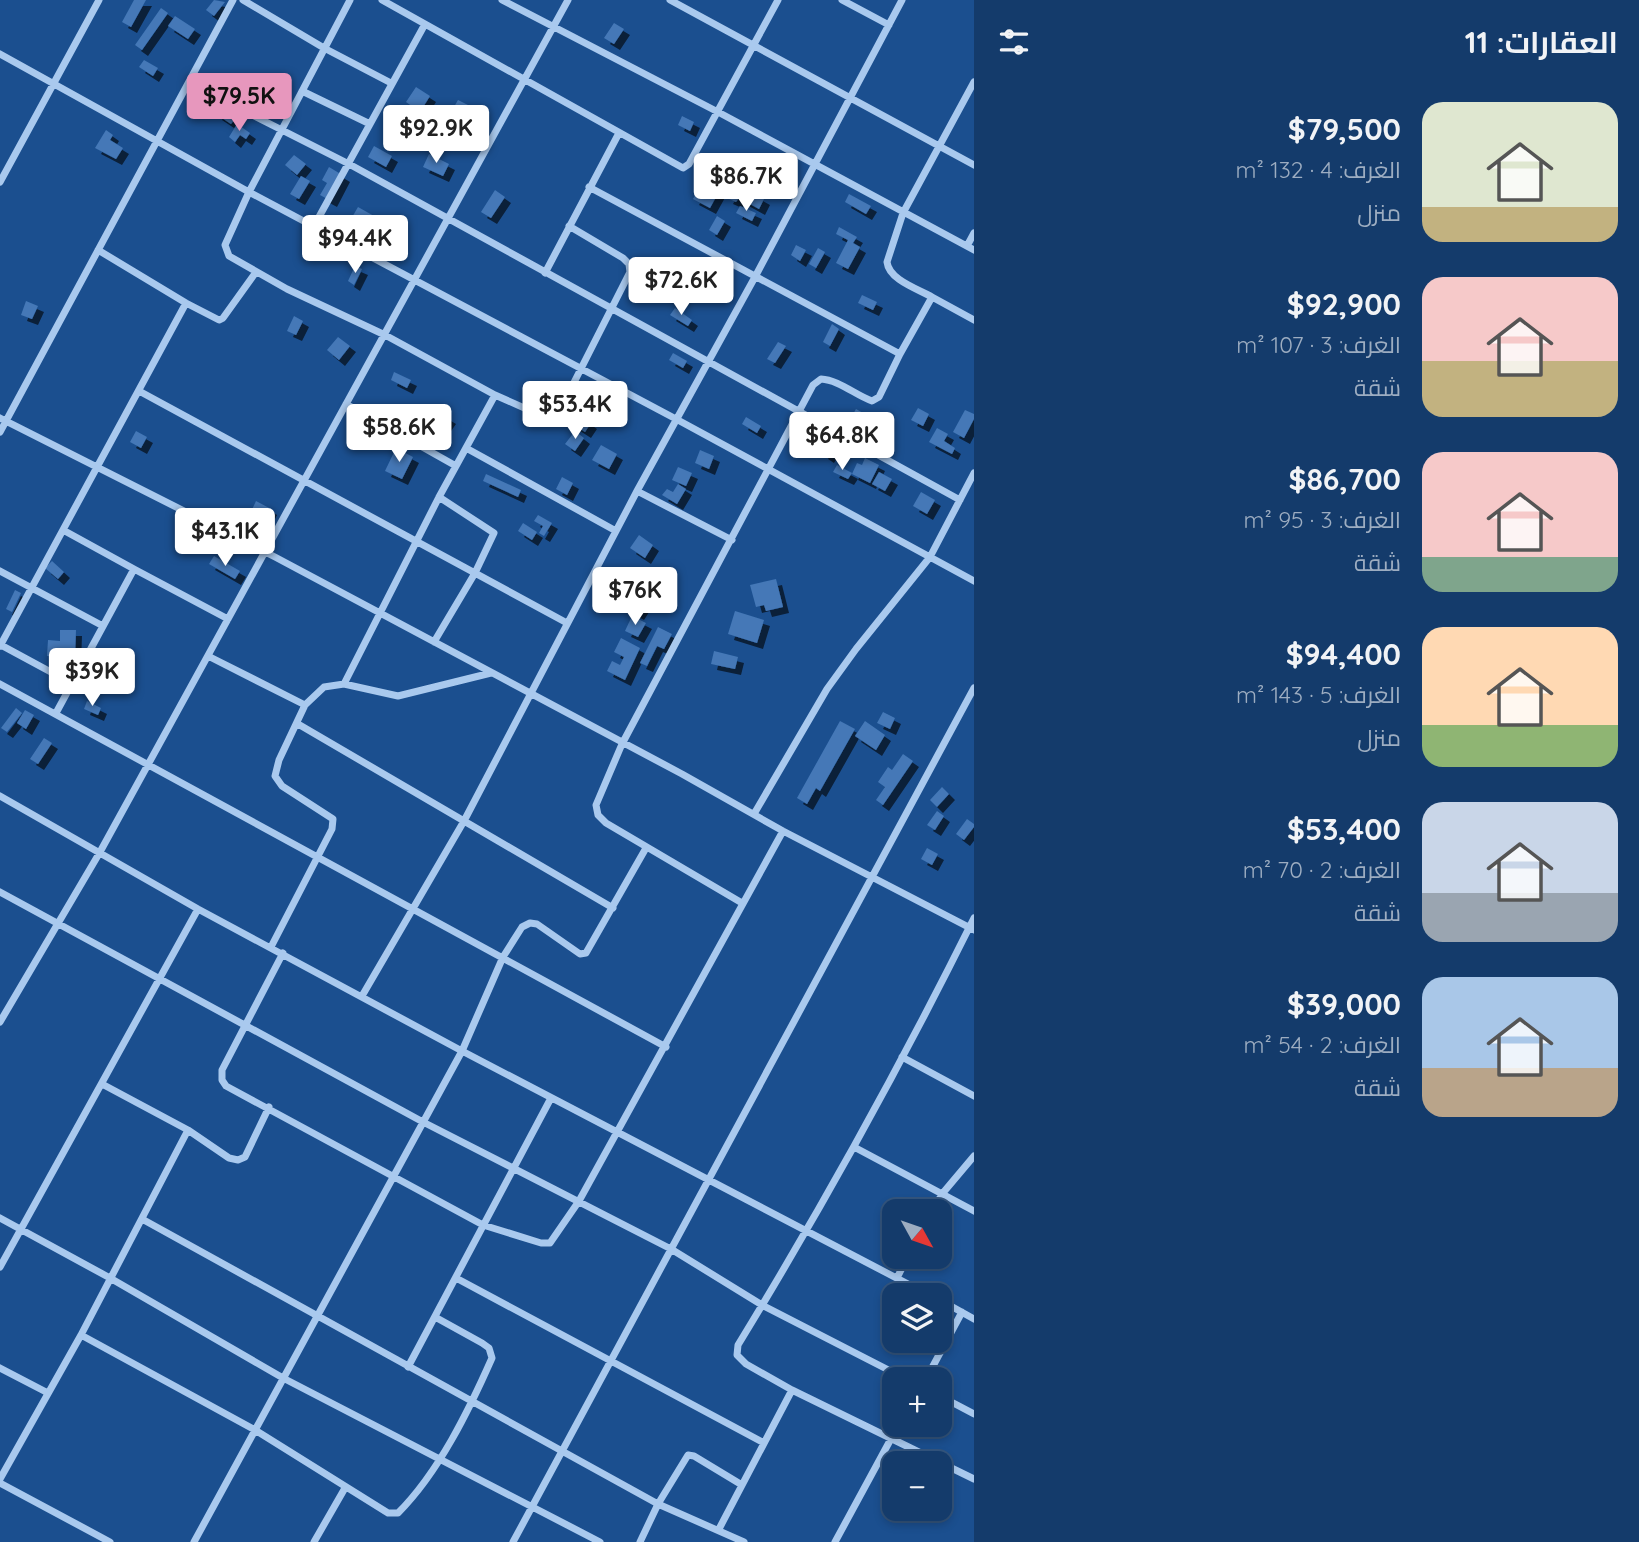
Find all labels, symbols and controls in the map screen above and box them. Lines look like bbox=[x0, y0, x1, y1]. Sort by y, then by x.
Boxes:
icon: filters bbox=[995, 23, 1033, 61]
text: العقارات: 11 bbox=[1465, 23, 1618, 61]
pin: $79.5K bbox=[182, 74, 296, 133]
text: $79.5K bbox=[203, 81, 275, 110]
pin: $92.9K bbox=[379, 106, 493, 165]
text: $79,500 bbox=[1288, 110, 1401, 148]
text: $92.9K bbox=[399, 113, 473, 142]
icon: home bbox=[1478, 130, 1562, 214]
pin: $86.7K bbox=[689, 154, 803, 213]
text: الغرف: 4 · 132 m² bbox=[1236, 155, 1401, 184]
text: $86.7K bbox=[710, 161, 782, 190]
text: منزل bbox=[1357, 198, 1401, 227]
pin: $94.4K bbox=[298, 216, 412, 275]
text: $94.4K bbox=[318, 223, 392, 252]
pin: $72.6K bbox=[624, 258, 738, 317]
text: $72.6K bbox=[645, 265, 717, 294]
text: $92,900 bbox=[1287, 285, 1401, 323]
icon: home bbox=[1478, 305, 1562, 389]
text: الغرف: 3 · 107 m² bbox=[1236, 330, 1401, 359]
text: شقة bbox=[1354, 373, 1401, 402]
pin: $53.4K bbox=[518, 382, 632, 441]
text: $53.4K bbox=[539, 389, 611, 418]
pin: $58.6K bbox=[342, 405, 456, 464]
text: $58.6K bbox=[362, 412, 436, 441]
pin: $64.8K bbox=[785, 412, 899, 472]
text: $64.8K bbox=[805, 420, 879, 449]
text: $86,700 bbox=[1289, 460, 1401, 498]
icon: home bbox=[1478, 480, 1562, 564]
text: الغرف: 3 · 95 m² bbox=[1244, 505, 1401, 534]
pin: $43.1K bbox=[168, 508, 282, 568]
text: $43.1K bbox=[191, 516, 259, 545]
text: شقة bbox=[1354, 548, 1401, 577]
pin: $76K bbox=[594, 568, 676, 627]
text: $76K bbox=[608, 575, 662, 604]
text: $94,400 bbox=[1286, 635, 1401, 673]
pin: $39K bbox=[51, 648, 133, 708]
icon: home bbox=[1478, 655, 1562, 739]
text: $39K bbox=[65, 656, 119, 685]
text: الغرف: 5 · 143 m² bbox=[1236, 680, 1401, 709]
text: منزل bbox=[1357, 723, 1401, 752]
text: $53,400 bbox=[1287, 810, 1401, 848]
icon: home bbox=[1478, 830, 1562, 914]
text: الغرف: 2 · 70 m² bbox=[1243, 855, 1401, 884]
text: شقة bbox=[1354, 898, 1401, 927]
text: $39,000 bbox=[1287, 985, 1401, 1023]
icon: home bbox=[1478, 1005, 1562, 1089]
text: الغرف: 2 · 54 m² bbox=[1244, 1030, 1401, 1059]
text: شقة bbox=[1354, 1073, 1401, 1102]
north arrow bbox=[882, 1199, 952, 1269]
map controls bbox=[882, 1199, 952, 1521]
button: layers bbox=[882, 1283, 952, 1353]
button: + bbox=[882, 1367, 952, 1437]
button: − bbox=[882, 1451, 952, 1521]

